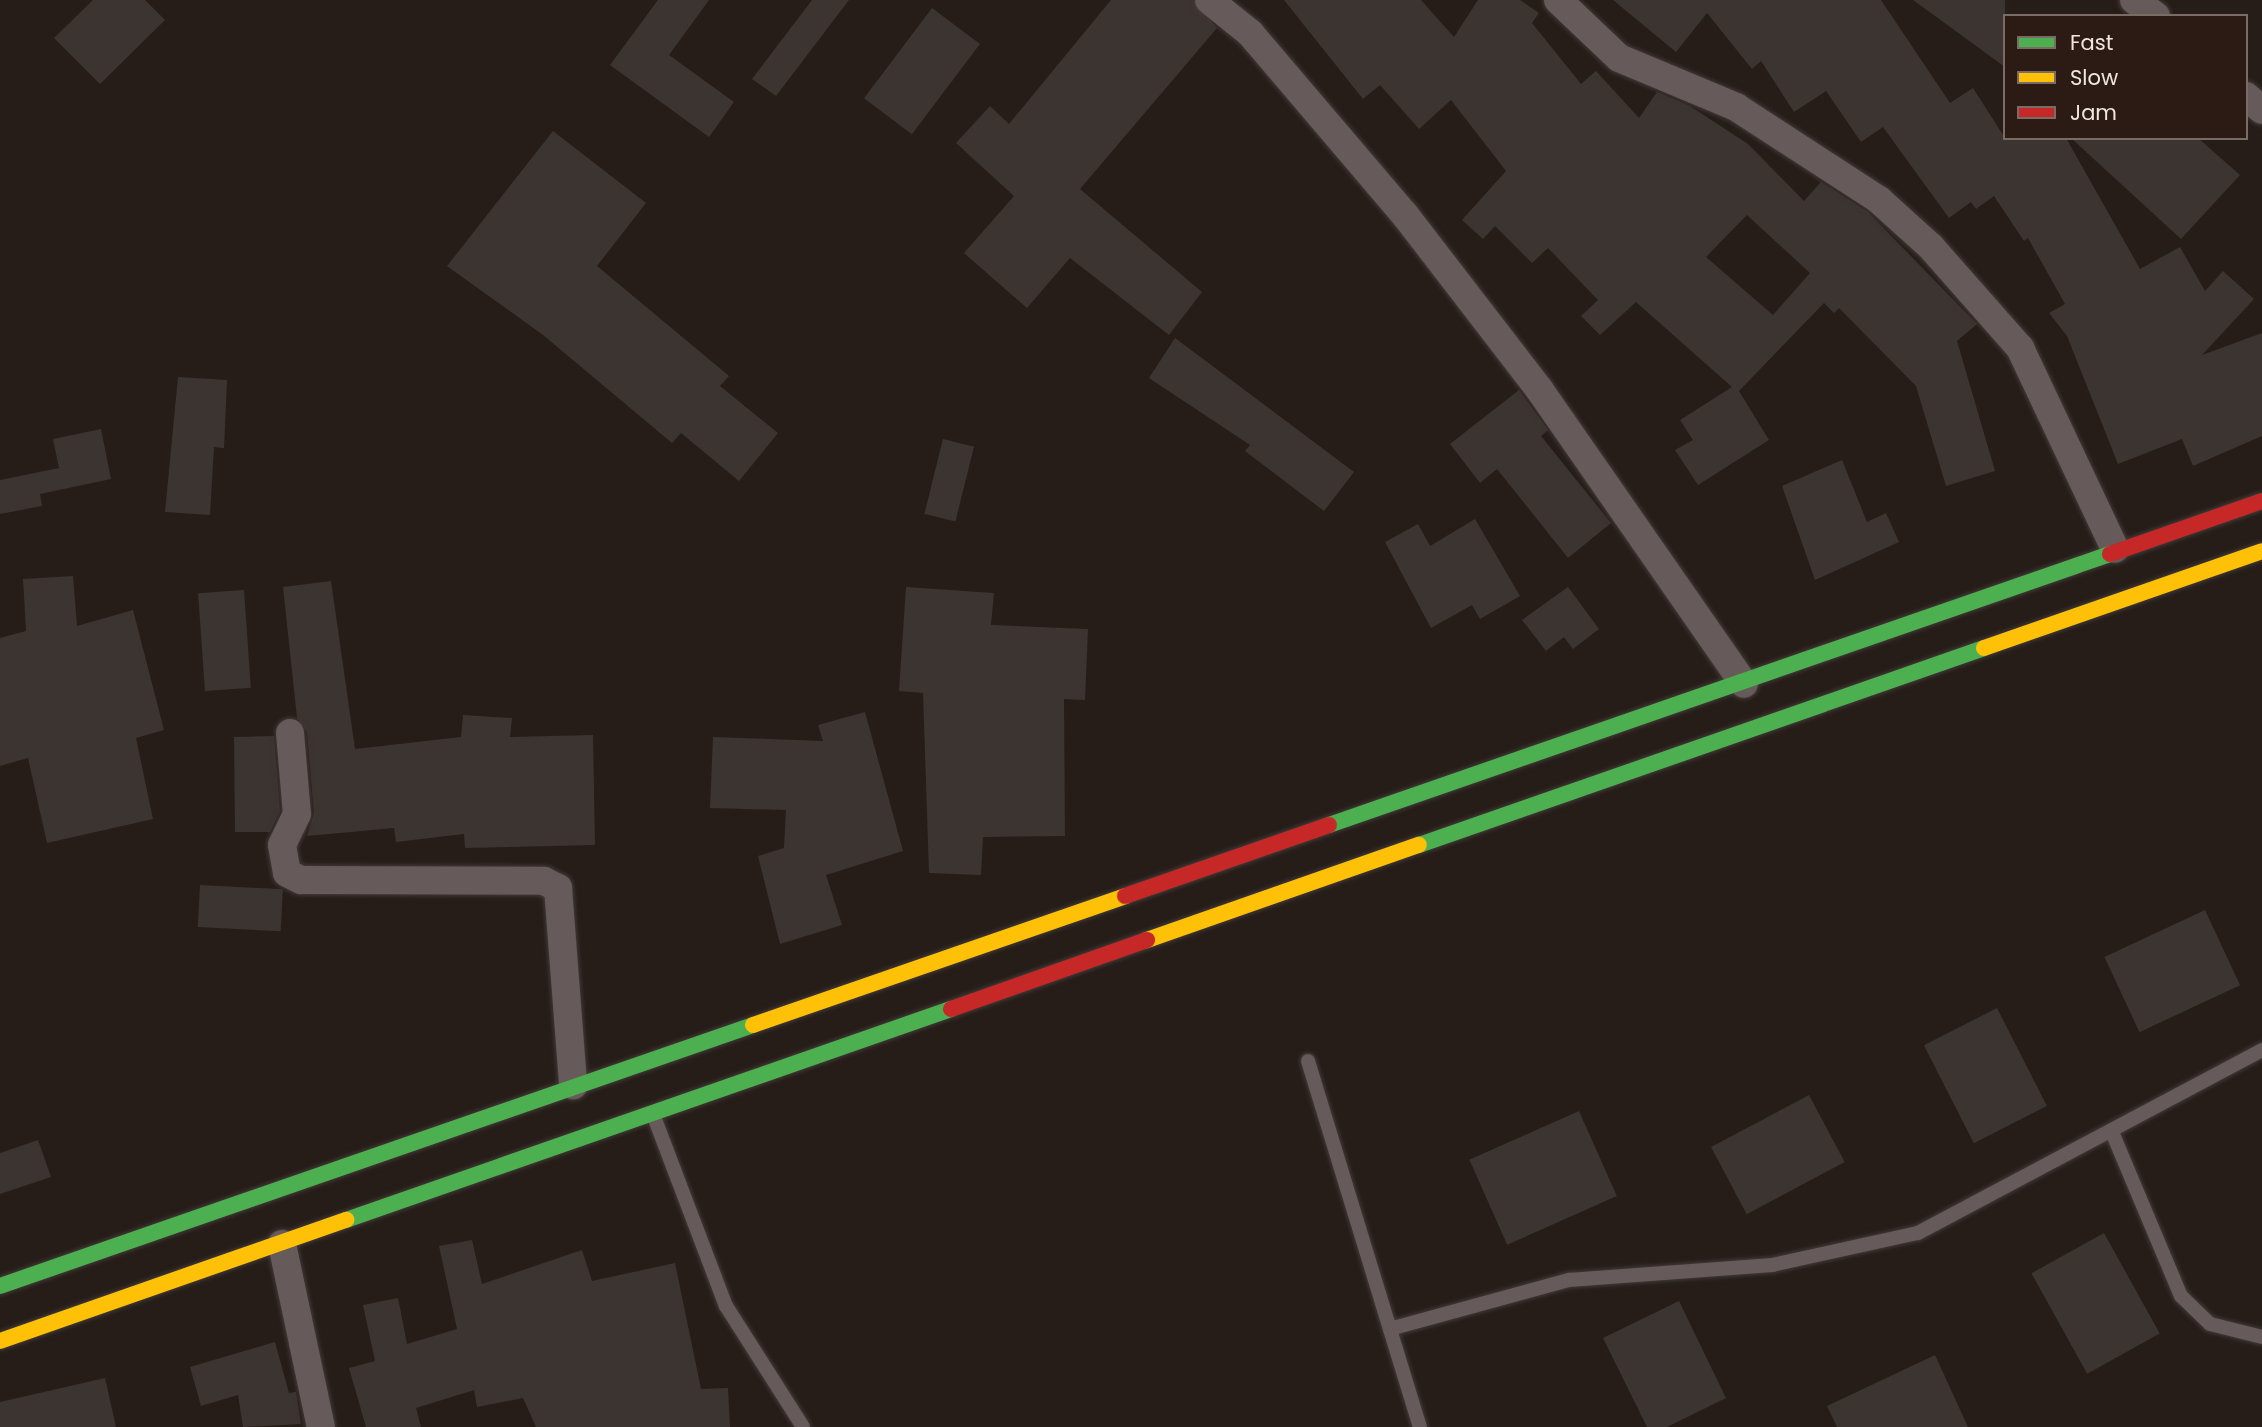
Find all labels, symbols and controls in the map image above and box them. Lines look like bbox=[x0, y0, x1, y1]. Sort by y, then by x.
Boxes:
legend bbox=[2003, 14, 2248, 140]
text: Fast bbox=[2070, 28, 2113, 57]
text: Slow bbox=[2070, 63, 2118, 92]
text: Jam bbox=[2070, 98, 2117, 127]

